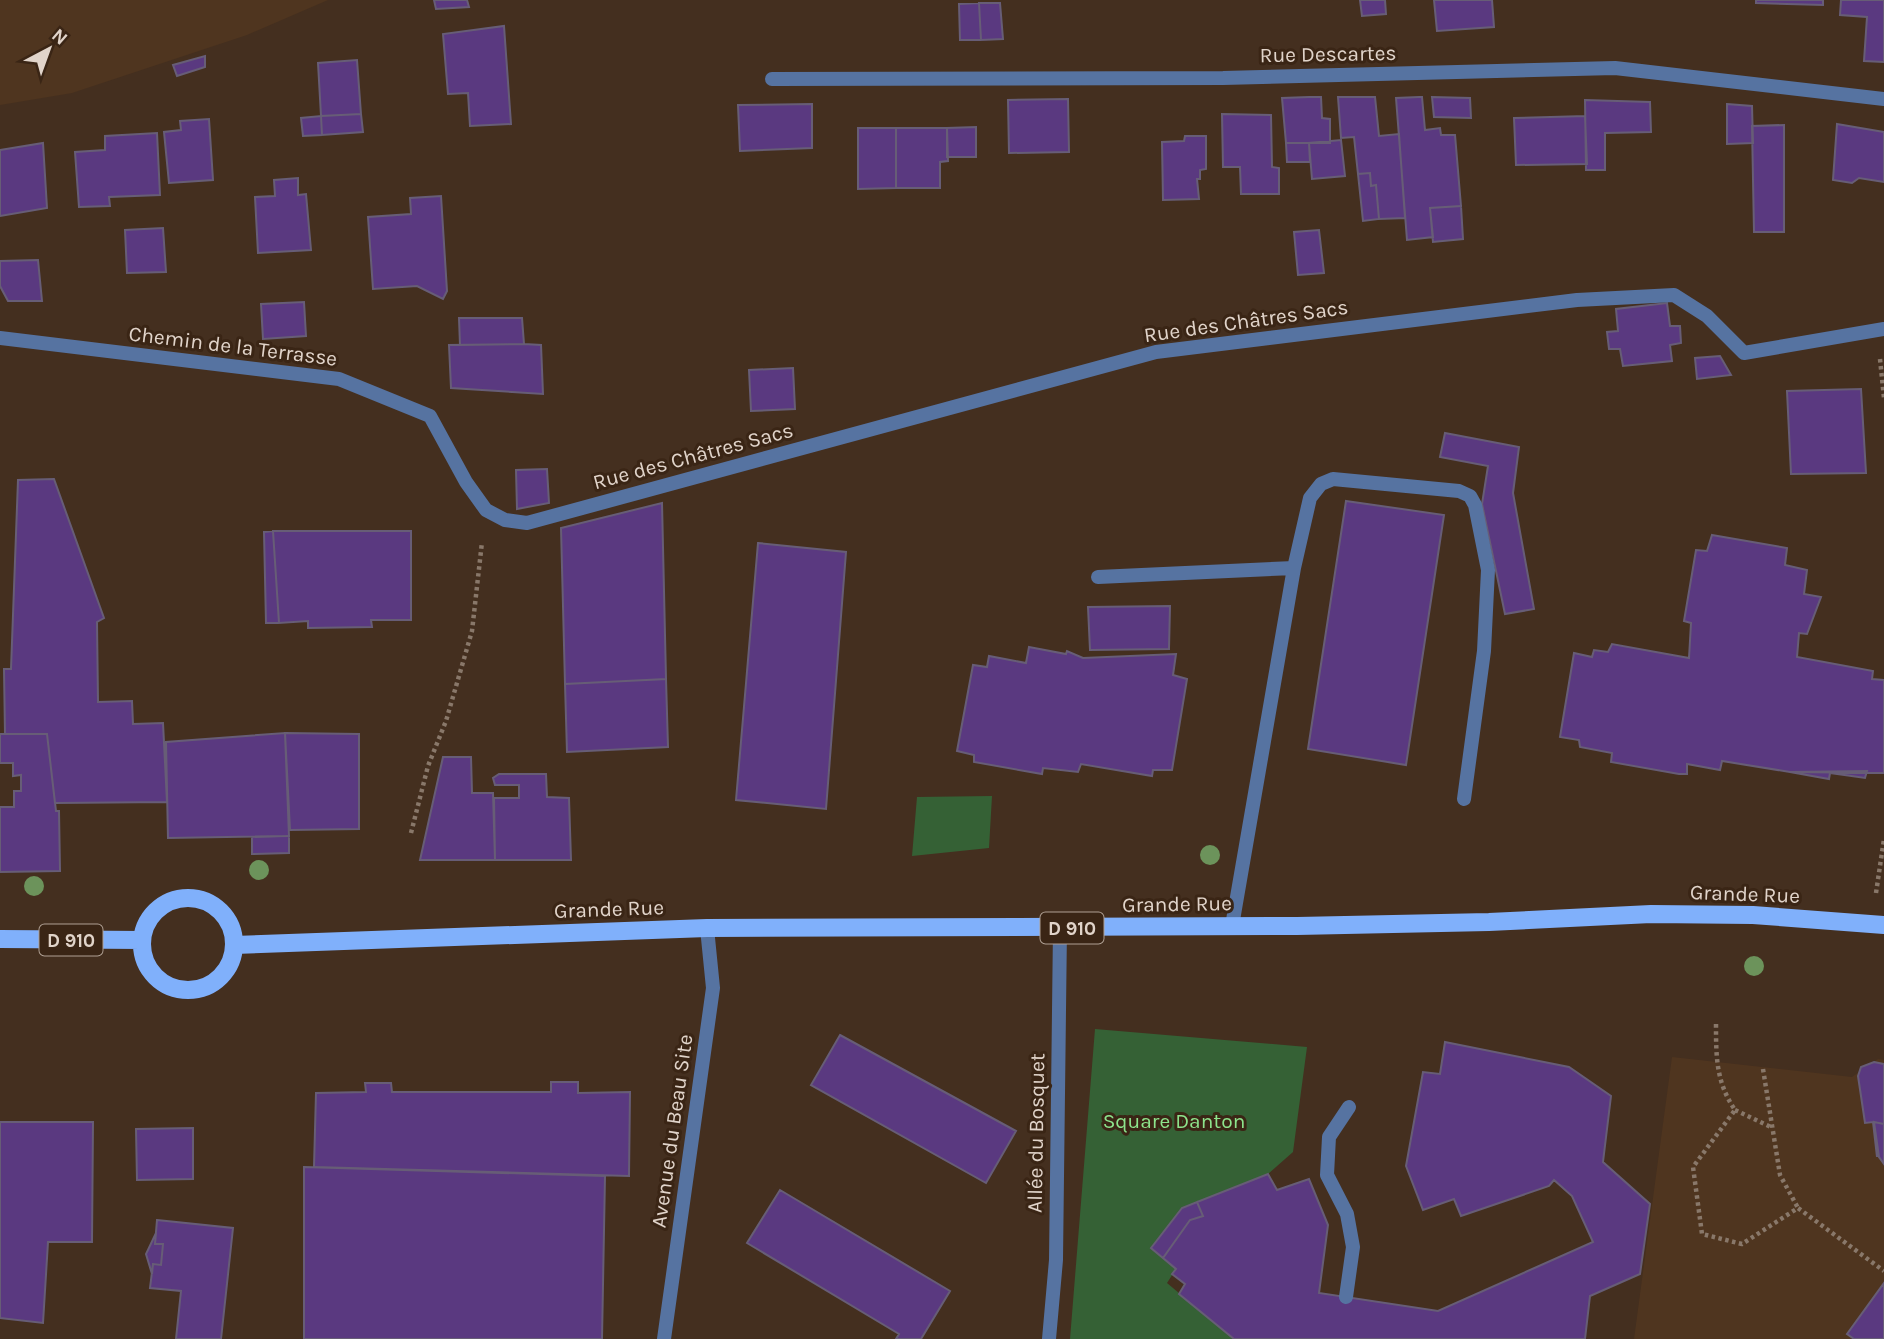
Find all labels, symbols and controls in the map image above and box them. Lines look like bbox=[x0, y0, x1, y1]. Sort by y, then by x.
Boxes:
north arrow bbox=[14, 14, 84, 84]
text: N bbox=[47, 24, 72, 50]
street label: Rue Descartes bbox=[1259, 41, 1397, 67]
street label: Rue des Châtres Sacs bbox=[1142, 295, 1350, 347]
street label: Chemin de la Terrasse bbox=[127, 321, 339, 371]
street label: Rue des Châtres Sacs bbox=[590, 418, 796, 494]
street label: Grande Rue bbox=[1690, 880, 1800, 908]
street label: Grande Rue bbox=[1122, 891, 1232, 917]
street label: Grande Rue bbox=[554, 895, 664, 923]
road number: D 910 bbox=[1040, 912, 1104, 944]
road number: D 910 bbox=[40, 924, 102, 956]
street label: Avenue du Beau Site bbox=[647, 1033, 697, 1229]
street label: Allée du Bosquet bbox=[1023, 1053, 1049, 1213]
park label: Square Danton bbox=[1103, 1109, 1245, 1133]

